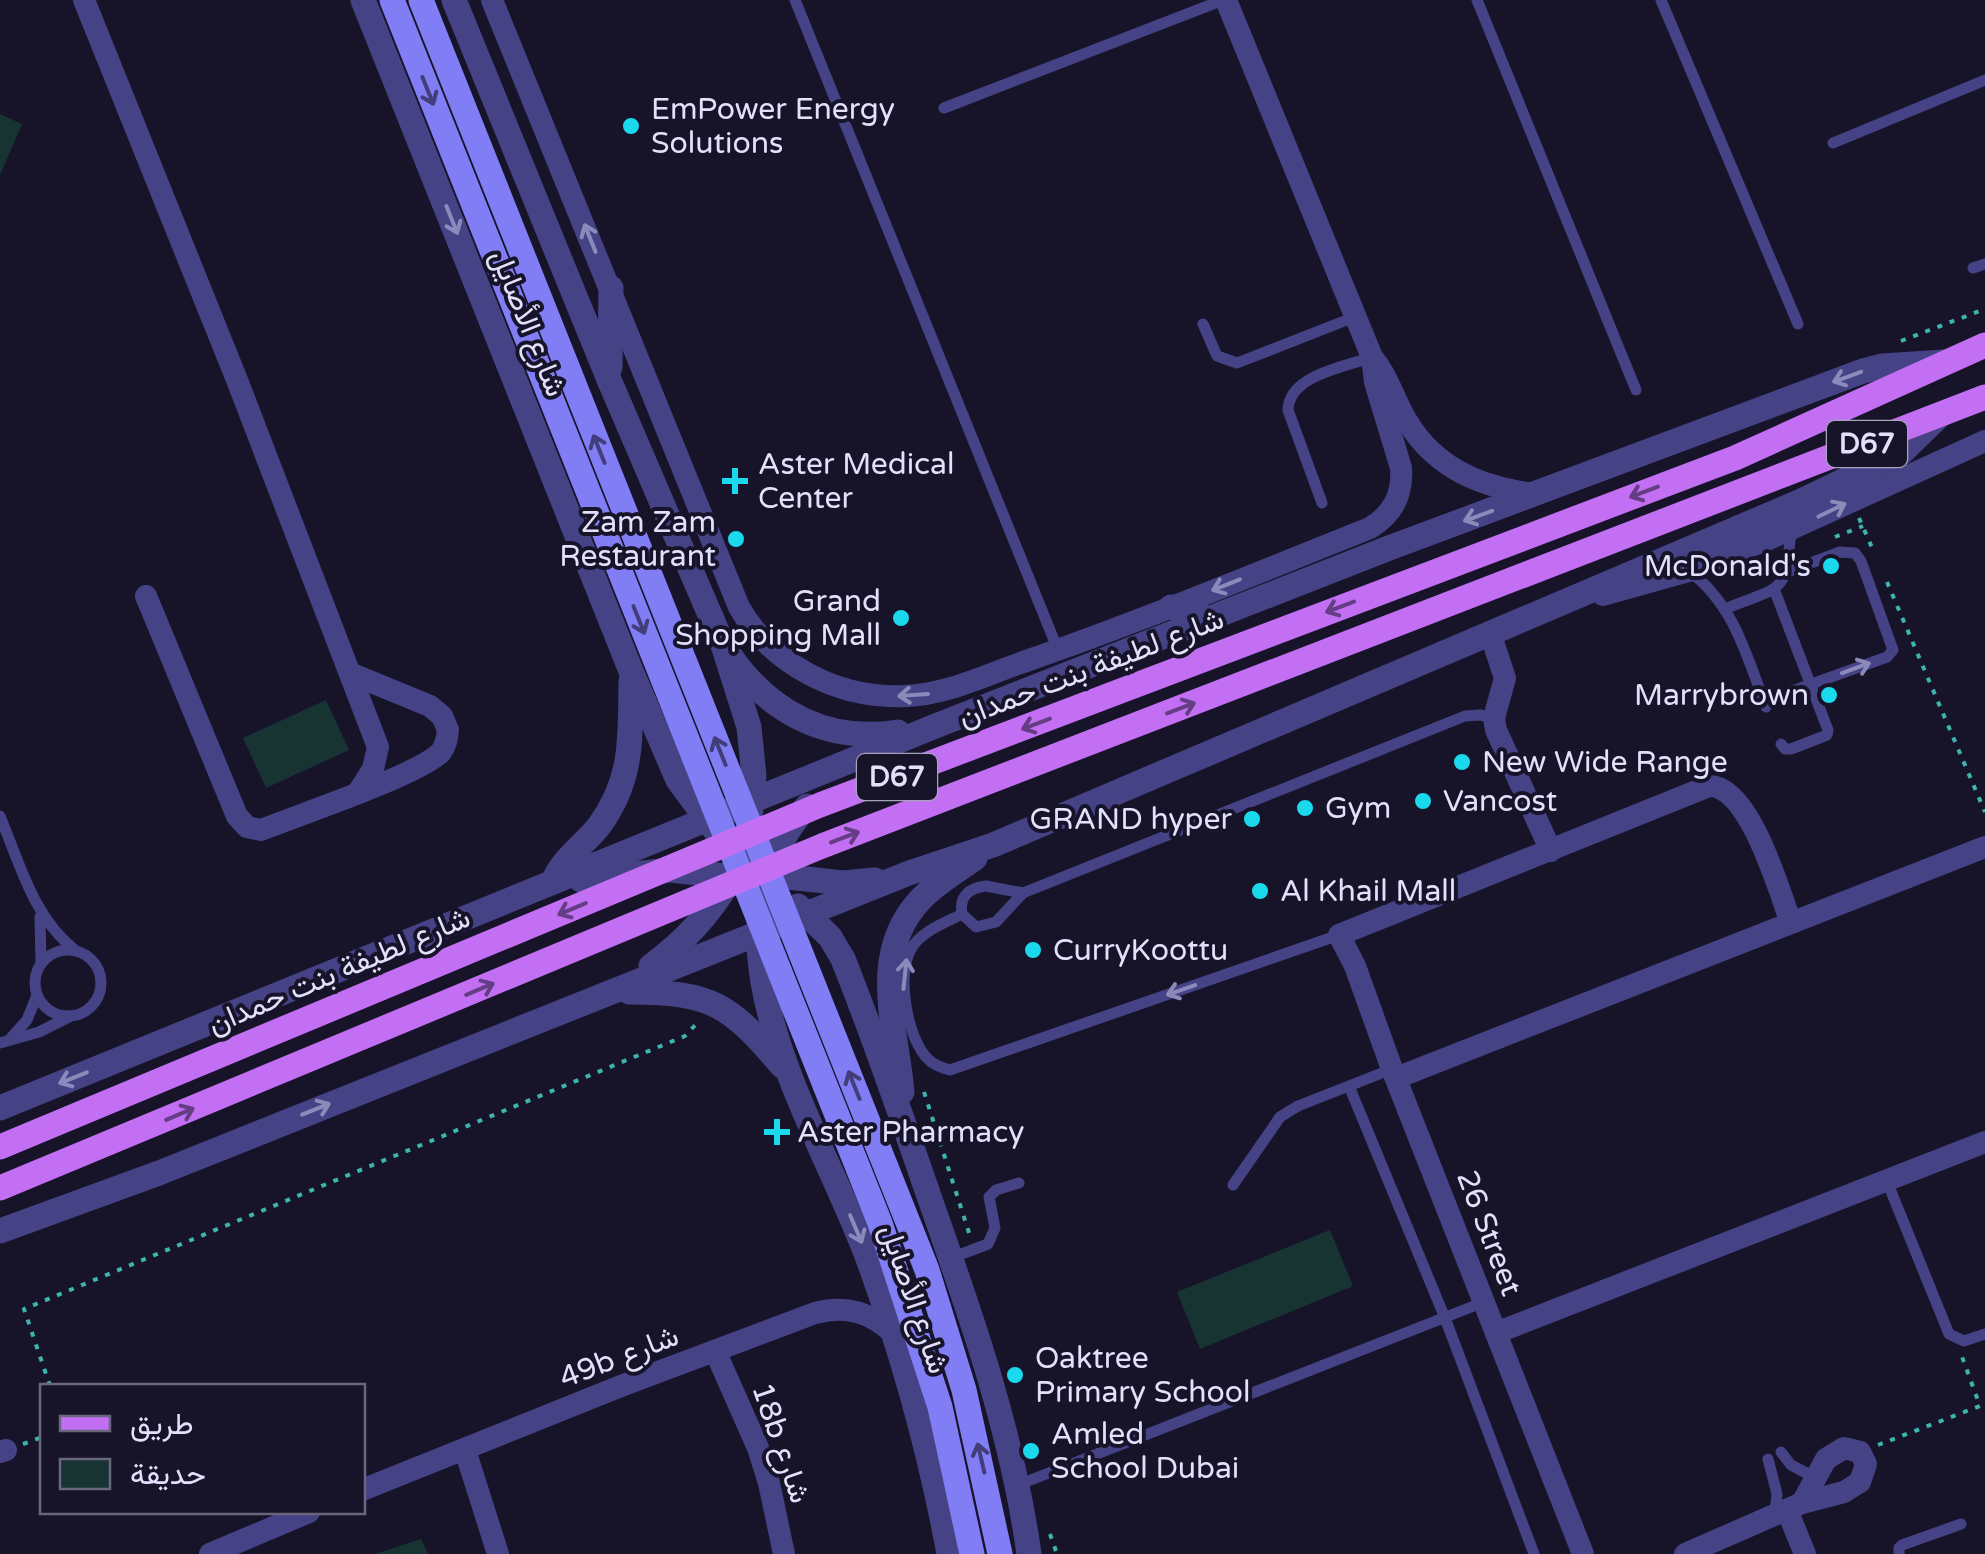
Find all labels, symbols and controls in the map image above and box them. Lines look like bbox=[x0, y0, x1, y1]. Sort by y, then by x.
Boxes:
one-way arrow bbox=[421, 75, 439, 105]
place label: EmPower Energy Solutions bbox=[651, 91, 895, 162]
marker: EmPower Energy Solutions bbox=[620, 115, 642, 137]
one-way arrow bbox=[444, 205, 462, 235]
one-way arrow bbox=[579, 223, 597, 254]
street label: شارع الأصايل bbox=[481, 244, 574, 402]
one-way arrow bbox=[1833, 369, 1864, 387]
road number: D67 bbox=[1827, 421, 1907, 467]
one-way arrow bbox=[589, 434, 607, 465]
place label: Aster Medical Center bbox=[758, 446, 954, 517]
marker: Aster Medical Center bbox=[722, 468, 748, 494]
one-way arrow bbox=[1629, 484, 1660, 502]
one-way arrow bbox=[1816, 500, 1846, 519]
place label: Zam Zam Restaurant bbox=[559, 504, 716, 575]
one-way arrow bbox=[1462, 509, 1494, 527]
marker: Zam Zam Restaurant bbox=[725, 528, 747, 550]
place label: McDonald's bbox=[1644, 548, 1811, 585]
marker: McDonald's bbox=[1820, 555, 1842, 577]
one-way arrow bbox=[1211, 578, 1242, 596]
place label: Grand Shopping Mall bbox=[675, 583, 881, 654]
one-way arrow bbox=[1325, 599, 1356, 617]
street label: شارع لطيفة بنت حمدان bbox=[953, 600, 1229, 737]
one-way arrow bbox=[632, 604, 650, 635]
marker: Grand Shopping Mall bbox=[890, 607, 912, 629]
one-way arrow bbox=[1839, 658, 1870, 676]
place label: Marrybrown bbox=[1634, 677, 1809, 714]
marker: Marrybrown bbox=[1818, 684, 1840, 706]
one-way arrow bbox=[898, 686, 930, 705]
one-way arrow bbox=[1165, 698, 1196, 716]
one-way arrow bbox=[1022, 716, 1052, 734]
one-way arrow bbox=[710, 736, 728, 767]
place label: New Wide Range bbox=[1482, 744, 1728, 781]
marker: New Wide Range bbox=[1451, 751, 1473, 773]
road number: D67 bbox=[857, 754, 937, 800]
place label: Vancost bbox=[1443, 783, 1557, 820]
place label: Gym bbox=[1325, 790, 1391, 827]
marker: Vancost bbox=[1412, 790, 1434, 812]
marker: Gym bbox=[1294, 797, 1316, 819]
place label: GRAND hyper bbox=[1030, 801, 1232, 838]
marker: GRAND hyper bbox=[1241, 808, 1263, 830]
one-way arrow bbox=[829, 826, 860, 844]
place label: Al Khail Mall bbox=[1280, 873, 1456, 910]
marker: Al Khail Mall bbox=[1249, 880, 1271, 902]
street label: شارع لطيفة بنت حمدان bbox=[202, 899, 476, 1044]
one-way arrow bbox=[557, 901, 588, 919]
place label: CurryKoottu bbox=[1053, 932, 1228, 969]
marker: CurryKoottu bbox=[1022, 939, 1044, 961]
one-way arrow bbox=[896, 958, 915, 991]
one-way arrow bbox=[465, 979, 495, 997]
one-way arrow bbox=[1167, 982, 1198, 1000]
one-way arrow bbox=[58, 1070, 89, 1088]
one-way arrow bbox=[844, 1070, 862, 1101]
one-way arrow bbox=[301, 1099, 331, 1117]
one-way arrow bbox=[165, 1104, 195, 1122]
place label: Aster Pharmacy bbox=[797, 1114, 1024, 1151]
marker: Aster Pharmacy bbox=[766, 1121, 788, 1143]
street label: 26 Street bbox=[1448, 1165, 1530, 1301]
one-way arrow bbox=[848, 1213, 866, 1244]
street label: شارع الأصايل bbox=[870, 1219, 957, 1379]
street label: 49b شارع bbox=[554, 1317, 684, 1398]
place label: Oaktree Primary School bbox=[1035, 1340, 1250, 1411]
marker: Oaktree Primary School bbox=[1004, 1364, 1026, 1386]
street label: 18b شارع bbox=[742, 1378, 819, 1508]
legend bbox=[40, 1384, 365, 1514]
text: طريق bbox=[130, 1406, 194, 1443]
place label: Amled School Dubai bbox=[1051, 1416, 1239, 1487]
marker: Amled School Dubai bbox=[1020, 1440, 1042, 1462]
one-way arrow bbox=[971, 1443, 989, 1475]
text: حديقة bbox=[130, 1456, 206, 1493]

